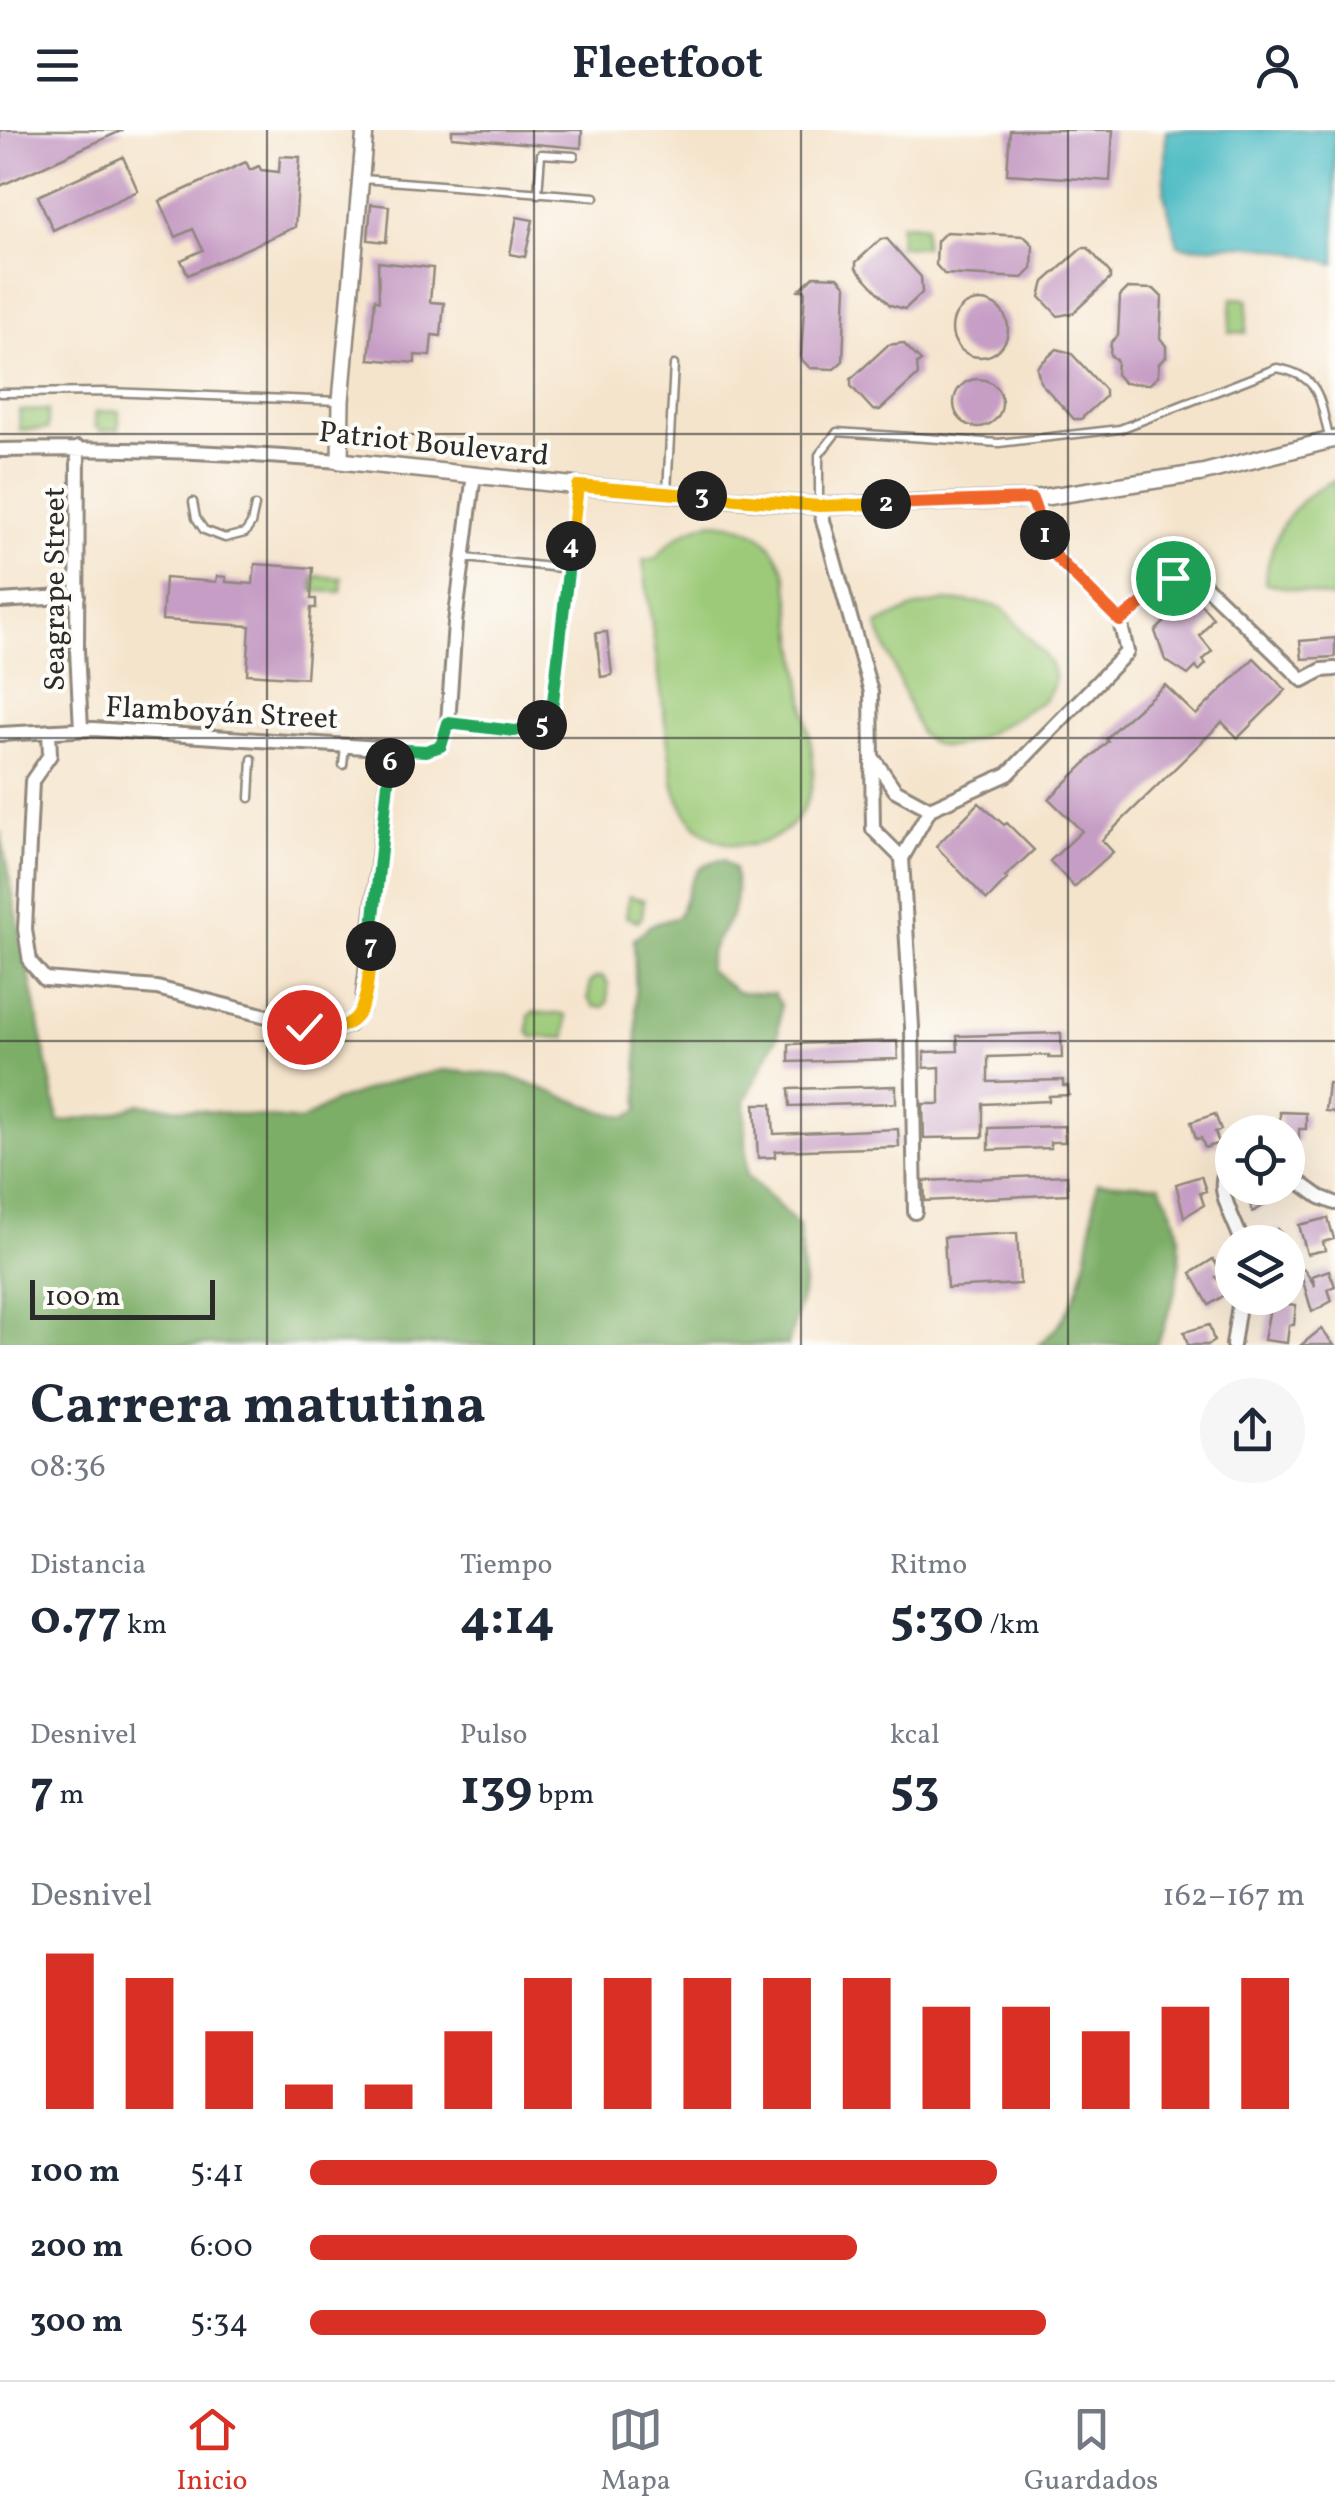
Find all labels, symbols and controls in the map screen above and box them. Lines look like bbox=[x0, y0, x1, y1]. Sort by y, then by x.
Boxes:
text: Fleetfoot bbox=[572, 34, 763, 97]
icon: menu bbox=[30, 38, 85, 93]
icon: person bbox=[1250, 38, 1305, 93]
street label: Patriot Boulevard bbox=[317, 412, 551, 478]
pin: 3 bbox=[677, 471, 727, 521]
text: 3 bbox=[695, 476, 709, 515]
pin: 2 bbox=[861, 479, 911, 529]
text: 2 bbox=[879, 484, 893, 523]
street label: Seagrape Street bbox=[35, 487, 77, 691]
pin: 1 bbox=[1020, 510, 1070, 560]
text: 1 bbox=[1039, 515, 1051, 554]
pin: 4 bbox=[546, 521, 596, 571]
text: 4 bbox=[563, 526, 579, 565]
pin bbox=[1131, 536, 1216, 621]
icon: arrive bbox=[1146, 551, 1201, 606]
street label: Flamboyán Street bbox=[104, 687, 339, 741]
pin: 5 bbox=[517, 700, 567, 750]
text: 5 bbox=[535, 705, 549, 744]
pin: 6 bbox=[365, 738, 415, 788]
text: 6 bbox=[382, 743, 398, 782]
pin: 7 bbox=[346, 921, 396, 971]
text: 7 bbox=[364, 926, 378, 965]
pin bbox=[262, 985, 347, 1070]
icon: check bbox=[277, 1000, 332, 1055]
map controls bbox=[1215, 1115, 1305, 1315]
button: locate bbox=[1215, 1115, 1305, 1205]
button: layers bbox=[1215, 1225, 1305, 1315]
scale bar bbox=[30, 1275, 215, 1320]
text: 100 m bbox=[45, 1278, 120, 1317]
text: Carrera matutina bbox=[30, 1370, 486, 1446]
button: share bbox=[1200, 1378, 1305, 1483]
text: 08:36 bbox=[30, 1446, 106, 1490]
text: Distancia bbox=[30, 1546, 146, 1585]
text: Tiempo bbox=[460, 1546, 552, 1585]
text: Ritmo bbox=[890, 1546, 967, 1585]
text: 0.77 bbox=[30, 1585, 121, 1655]
text: 4:14 bbox=[460, 1585, 555, 1655]
text: 5:30 bbox=[890, 1585, 984, 1655]
text: km bbox=[121, 1606, 167, 1645]
text: /km bbox=[984, 1606, 1040, 1645]
text: Desnivel bbox=[30, 1716, 137, 1755]
text: Pulso bbox=[460, 1716, 527, 1755]
text: kcal bbox=[890, 1716, 940, 1755]
text: 7 bbox=[30, 1755, 54, 1825]
text: 139 bbox=[460, 1755, 532, 1825]
text: 53 bbox=[890, 1755, 940, 1825]
text: m bbox=[54, 1776, 84, 1815]
text: bpm bbox=[532, 1776, 594, 1815]
text: Desnivel bbox=[30, 1875, 152, 1919]
text: 162–167 m bbox=[1162, 1875, 1305, 1919]
text: 100 m bbox=[30, 2151, 120, 2195]
text: 5:41 bbox=[190, 2151, 244, 2195]
text: 200 m bbox=[30, 2226, 124, 2270]
text: 6:00 bbox=[190, 2226, 253, 2270]
text: 300 m bbox=[30, 2301, 123, 2345]
text: 5:34 bbox=[190, 2301, 248, 2345]
tab: Inicio bbox=[177, 2402, 248, 2501]
tab: Mapa bbox=[601, 2402, 671, 2501]
tab: Guardados bbox=[1024, 2402, 1158, 2501]

